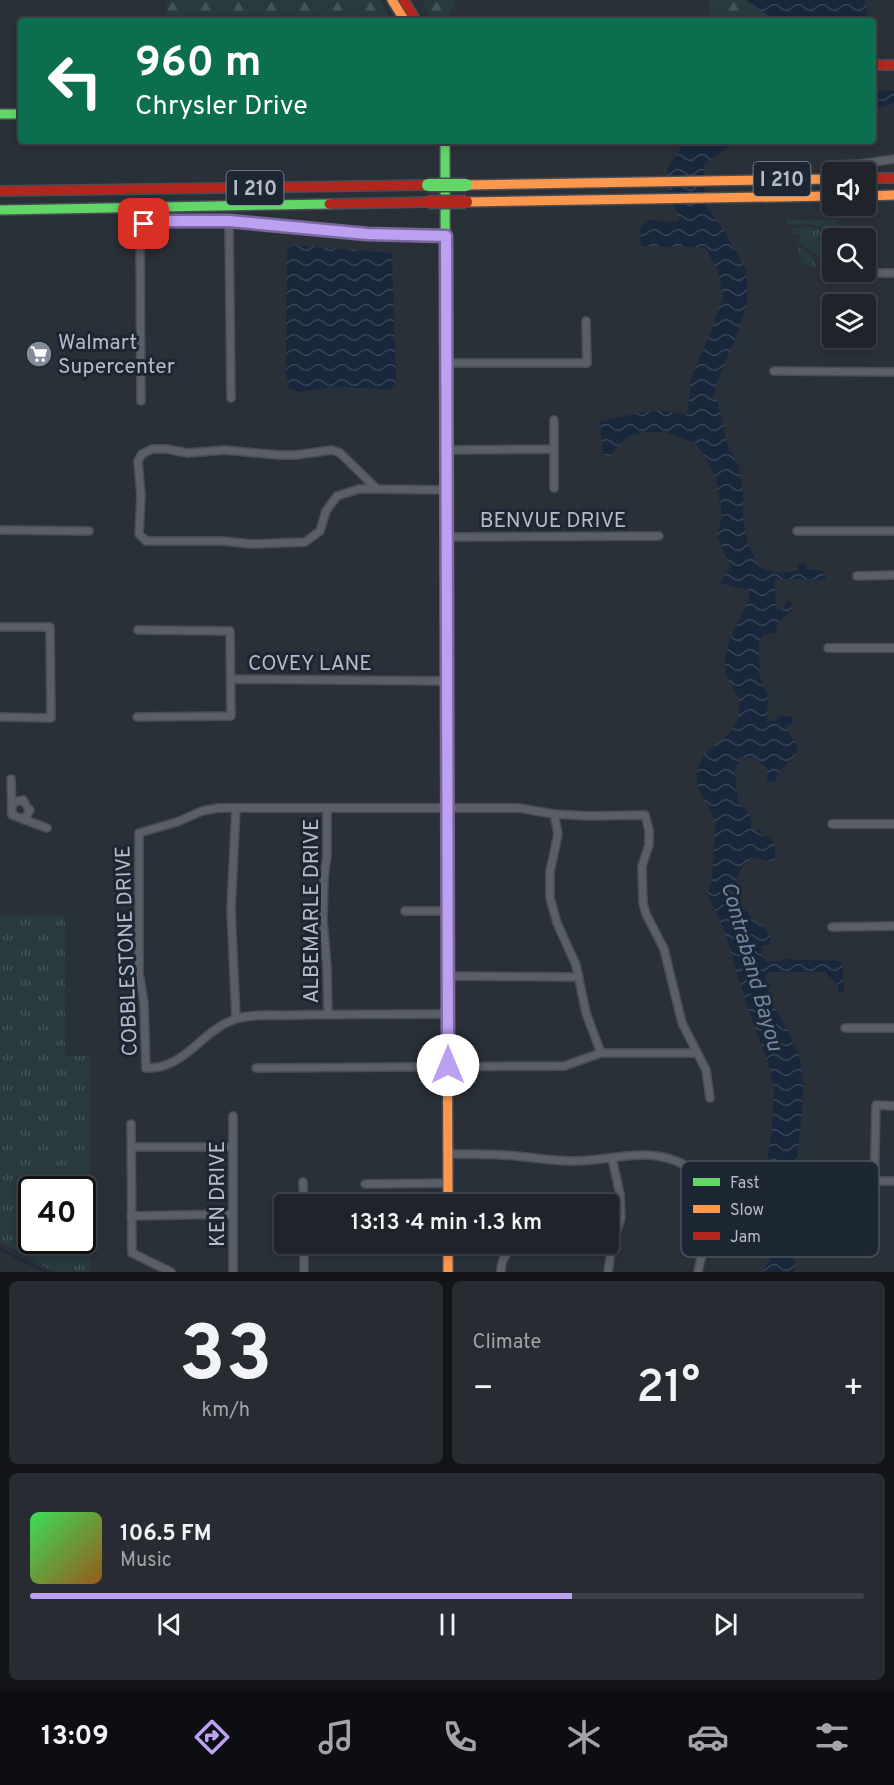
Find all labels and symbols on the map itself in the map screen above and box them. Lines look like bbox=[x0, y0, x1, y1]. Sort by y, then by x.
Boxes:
road number: I 210 bbox=[754, 162, 810, 196]
road number: I 210 bbox=[226, 171, 284, 205]
pin bbox=[118, 198, 169, 249]
place label: Walmart Supercenter bbox=[58, 330, 175, 381]
supermarket icon: Walmart Supercenter bbox=[24, 339, 54, 369]
street label: BENVUE DRIVE bbox=[480, 508, 626, 535]
street label: COVEY LANE bbox=[248, 651, 372, 678]
street label: ALBEMARLE DRIVE bbox=[299, 818, 326, 1004]
street label: COBBLESTONE DRIVE bbox=[110, 845, 145, 1057]
water label: Contraband Bayou bbox=[714, 879, 788, 1055]
position arrow bbox=[416, 1033, 480, 1097]
street label: KEN DRIVE bbox=[205, 1141, 232, 1247]
legend bbox=[681, 1161, 879, 1257]
text: Fast bbox=[730, 1174, 760, 1194]
speed limit sign: 40 bbox=[18, 1176, 96, 1254]
text: Slow bbox=[730, 1201, 764, 1221]
text: Jam bbox=[730, 1228, 761, 1248]

